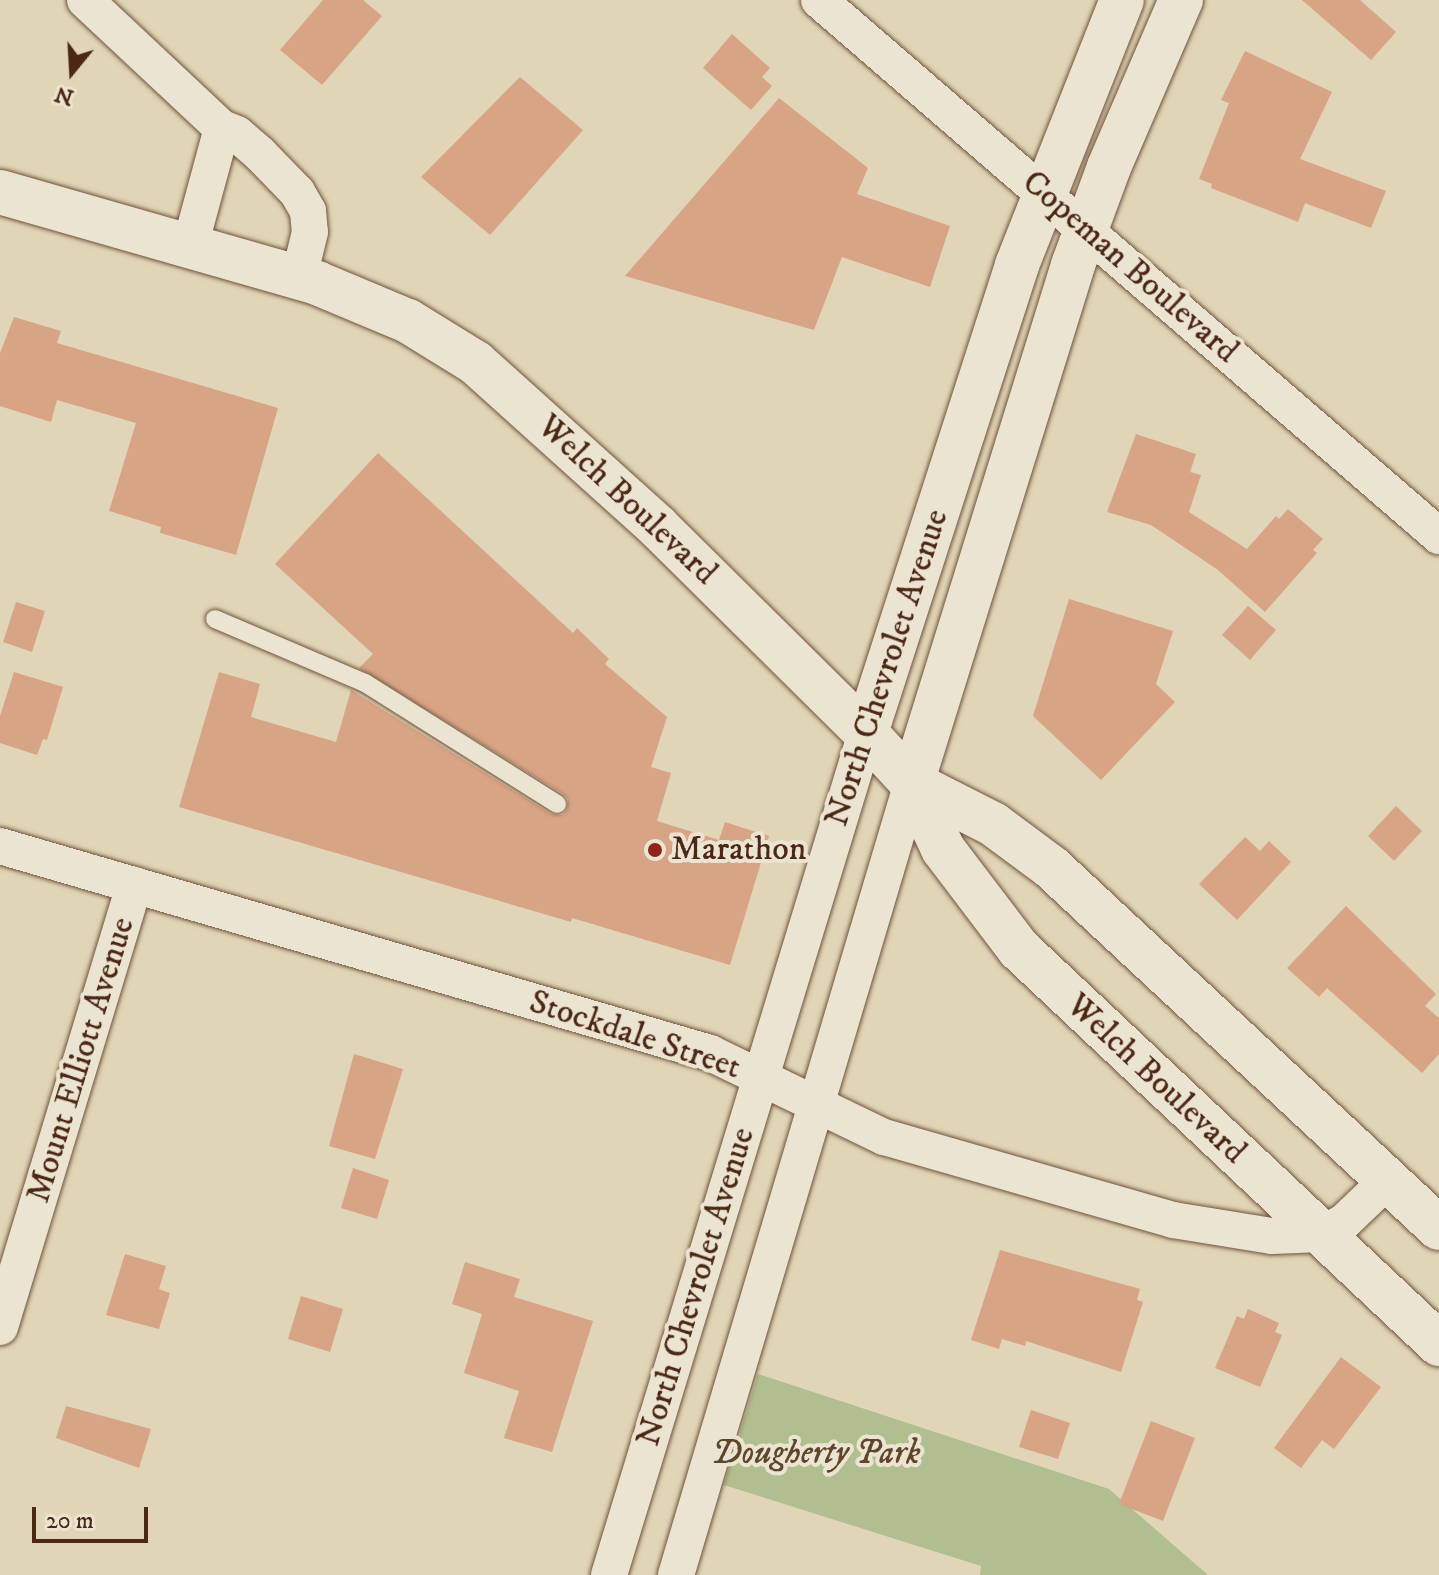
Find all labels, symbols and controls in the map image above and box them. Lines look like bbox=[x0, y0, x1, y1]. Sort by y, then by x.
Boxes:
north arrow bbox=[32, 32, 112, 112]
text: N bbox=[52, 80, 77, 111]
street label: Copeman Boulevard bbox=[1014, 162, 1246, 372]
street label: Welch Boulevard bbox=[529, 406, 725, 594]
street label: North Chevrolet Avenue bbox=[816, 504, 958, 832]
place label: Marathon bbox=[671, 830, 807, 870]
marker: Marathon bbox=[646, 841, 664, 859]
street label: Mount Elliott Avenue bbox=[18, 912, 144, 1208]
street label: Stockdale Street bbox=[524, 982, 746, 1088]
street label: Welch Boulevard bbox=[1058, 985, 1254, 1173]
street label: North Chevrolet Avenue bbox=[628, 1123, 764, 1451]
park label: Dougherty Park bbox=[712, 1434, 920, 1474]
scale bar bbox=[36, 1491, 152, 1541]
text: 20 m bbox=[46, 1506, 94, 1536]

